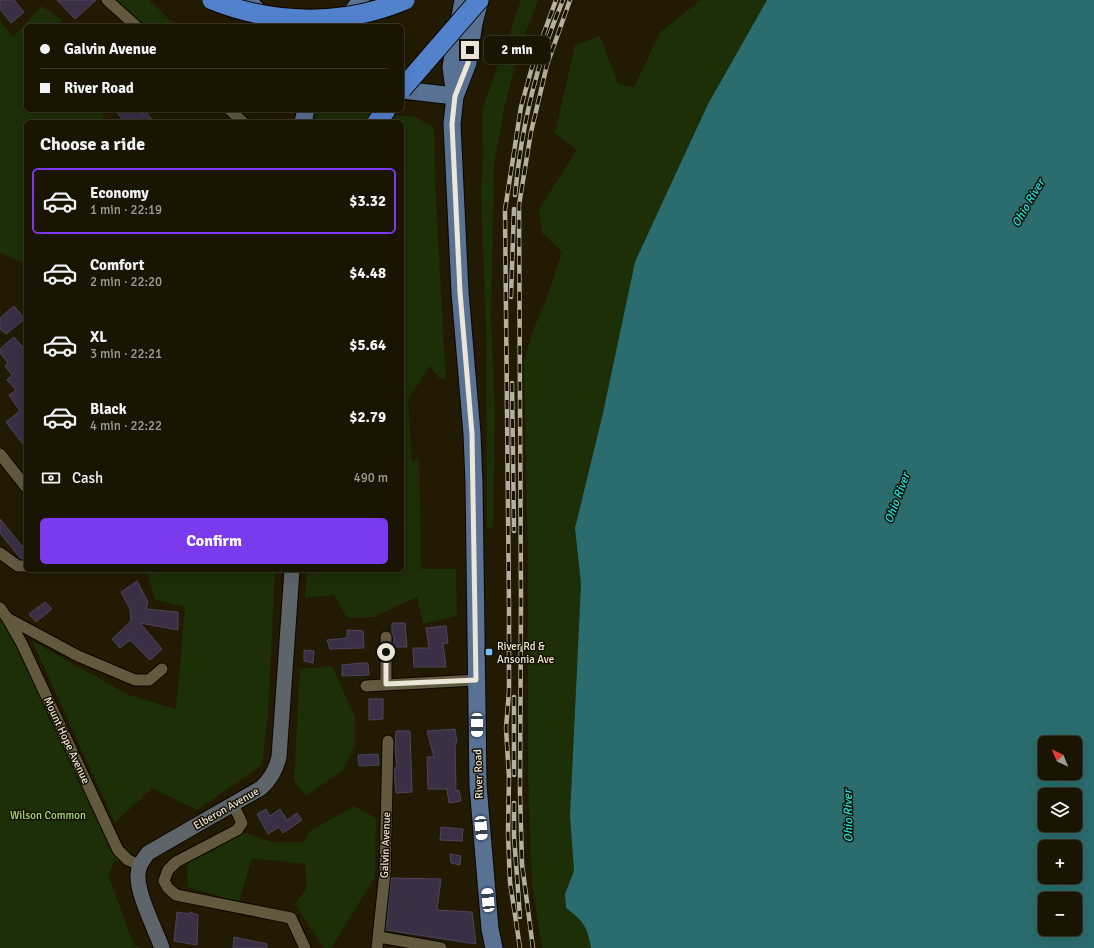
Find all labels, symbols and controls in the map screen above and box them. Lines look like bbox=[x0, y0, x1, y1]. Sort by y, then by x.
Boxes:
callout: 2 min bbox=[484, 36, 550, 64]
text: Galvin Avenue bbox=[64, 40, 157, 58]
route end bbox=[461, 41, 479, 59]
text: 2 min bbox=[501, 42, 533, 58]
text: River Road bbox=[64, 79, 134, 97]
text: Choose a ride bbox=[40, 133, 145, 155]
water label: Ohio River bbox=[1009, 175, 1049, 230]
icon: car bbox=[42, 183, 78, 219]
text: Economy bbox=[90, 184, 149, 202]
text: $3.32 bbox=[349, 192, 386, 210]
text: 1 min · 22:19 bbox=[90, 202, 162, 218]
icon: car bbox=[42, 255, 78, 291]
text: Comfort bbox=[90, 256, 144, 274]
text: $4.48 bbox=[349, 264, 386, 282]
text: 2 min · 22:20 bbox=[90, 274, 162, 290]
icon: car bbox=[42, 327, 78, 363]
text: XL bbox=[90, 328, 107, 346]
text: $5.64 bbox=[349, 336, 386, 354]
text: 3 min · 22:21 bbox=[90, 346, 162, 362]
icon: car bbox=[42, 399, 78, 435]
text: Black bbox=[90, 400, 127, 418]
text: $2.79 bbox=[349, 408, 386, 426]
text: 4 min · 22:22 bbox=[90, 418, 162, 434]
icon: cash bbox=[40, 467, 62, 489]
text: Cash bbox=[72, 469, 103, 487]
water label: Ohio River bbox=[881, 469, 914, 525]
text: 490 m bbox=[354, 470, 388, 486]
button: Confirm bbox=[40, 518, 388, 564]
place label: River Rd & Ansonia Ave bbox=[497, 640, 554, 666]
route start bbox=[377, 643, 395, 661]
marker: River Rd & Ansonia Ave bbox=[484, 647, 494, 657]
street label: Mount Hope Avenue bbox=[41, 695, 92, 786]
car bbox=[471, 713, 483, 737]
north arrow bbox=[1038, 736, 1082, 780]
map controls bbox=[1038, 736, 1082, 936]
street label: River Road bbox=[471, 749, 486, 799]
street label: Elberon Avenue bbox=[191, 785, 261, 832]
water label: Ohio River bbox=[841, 788, 856, 842]
button: layers bbox=[1038, 788, 1082, 832]
park label: Wilson Common bbox=[10, 809, 86, 822]
street label: Galvin Avenue bbox=[378, 812, 393, 878]
car bbox=[474, 816, 488, 840]
button: + bbox=[1038, 840, 1082, 884]
car bbox=[481, 888, 495, 912]
button: − bbox=[1038, 892, 1082, 936]

